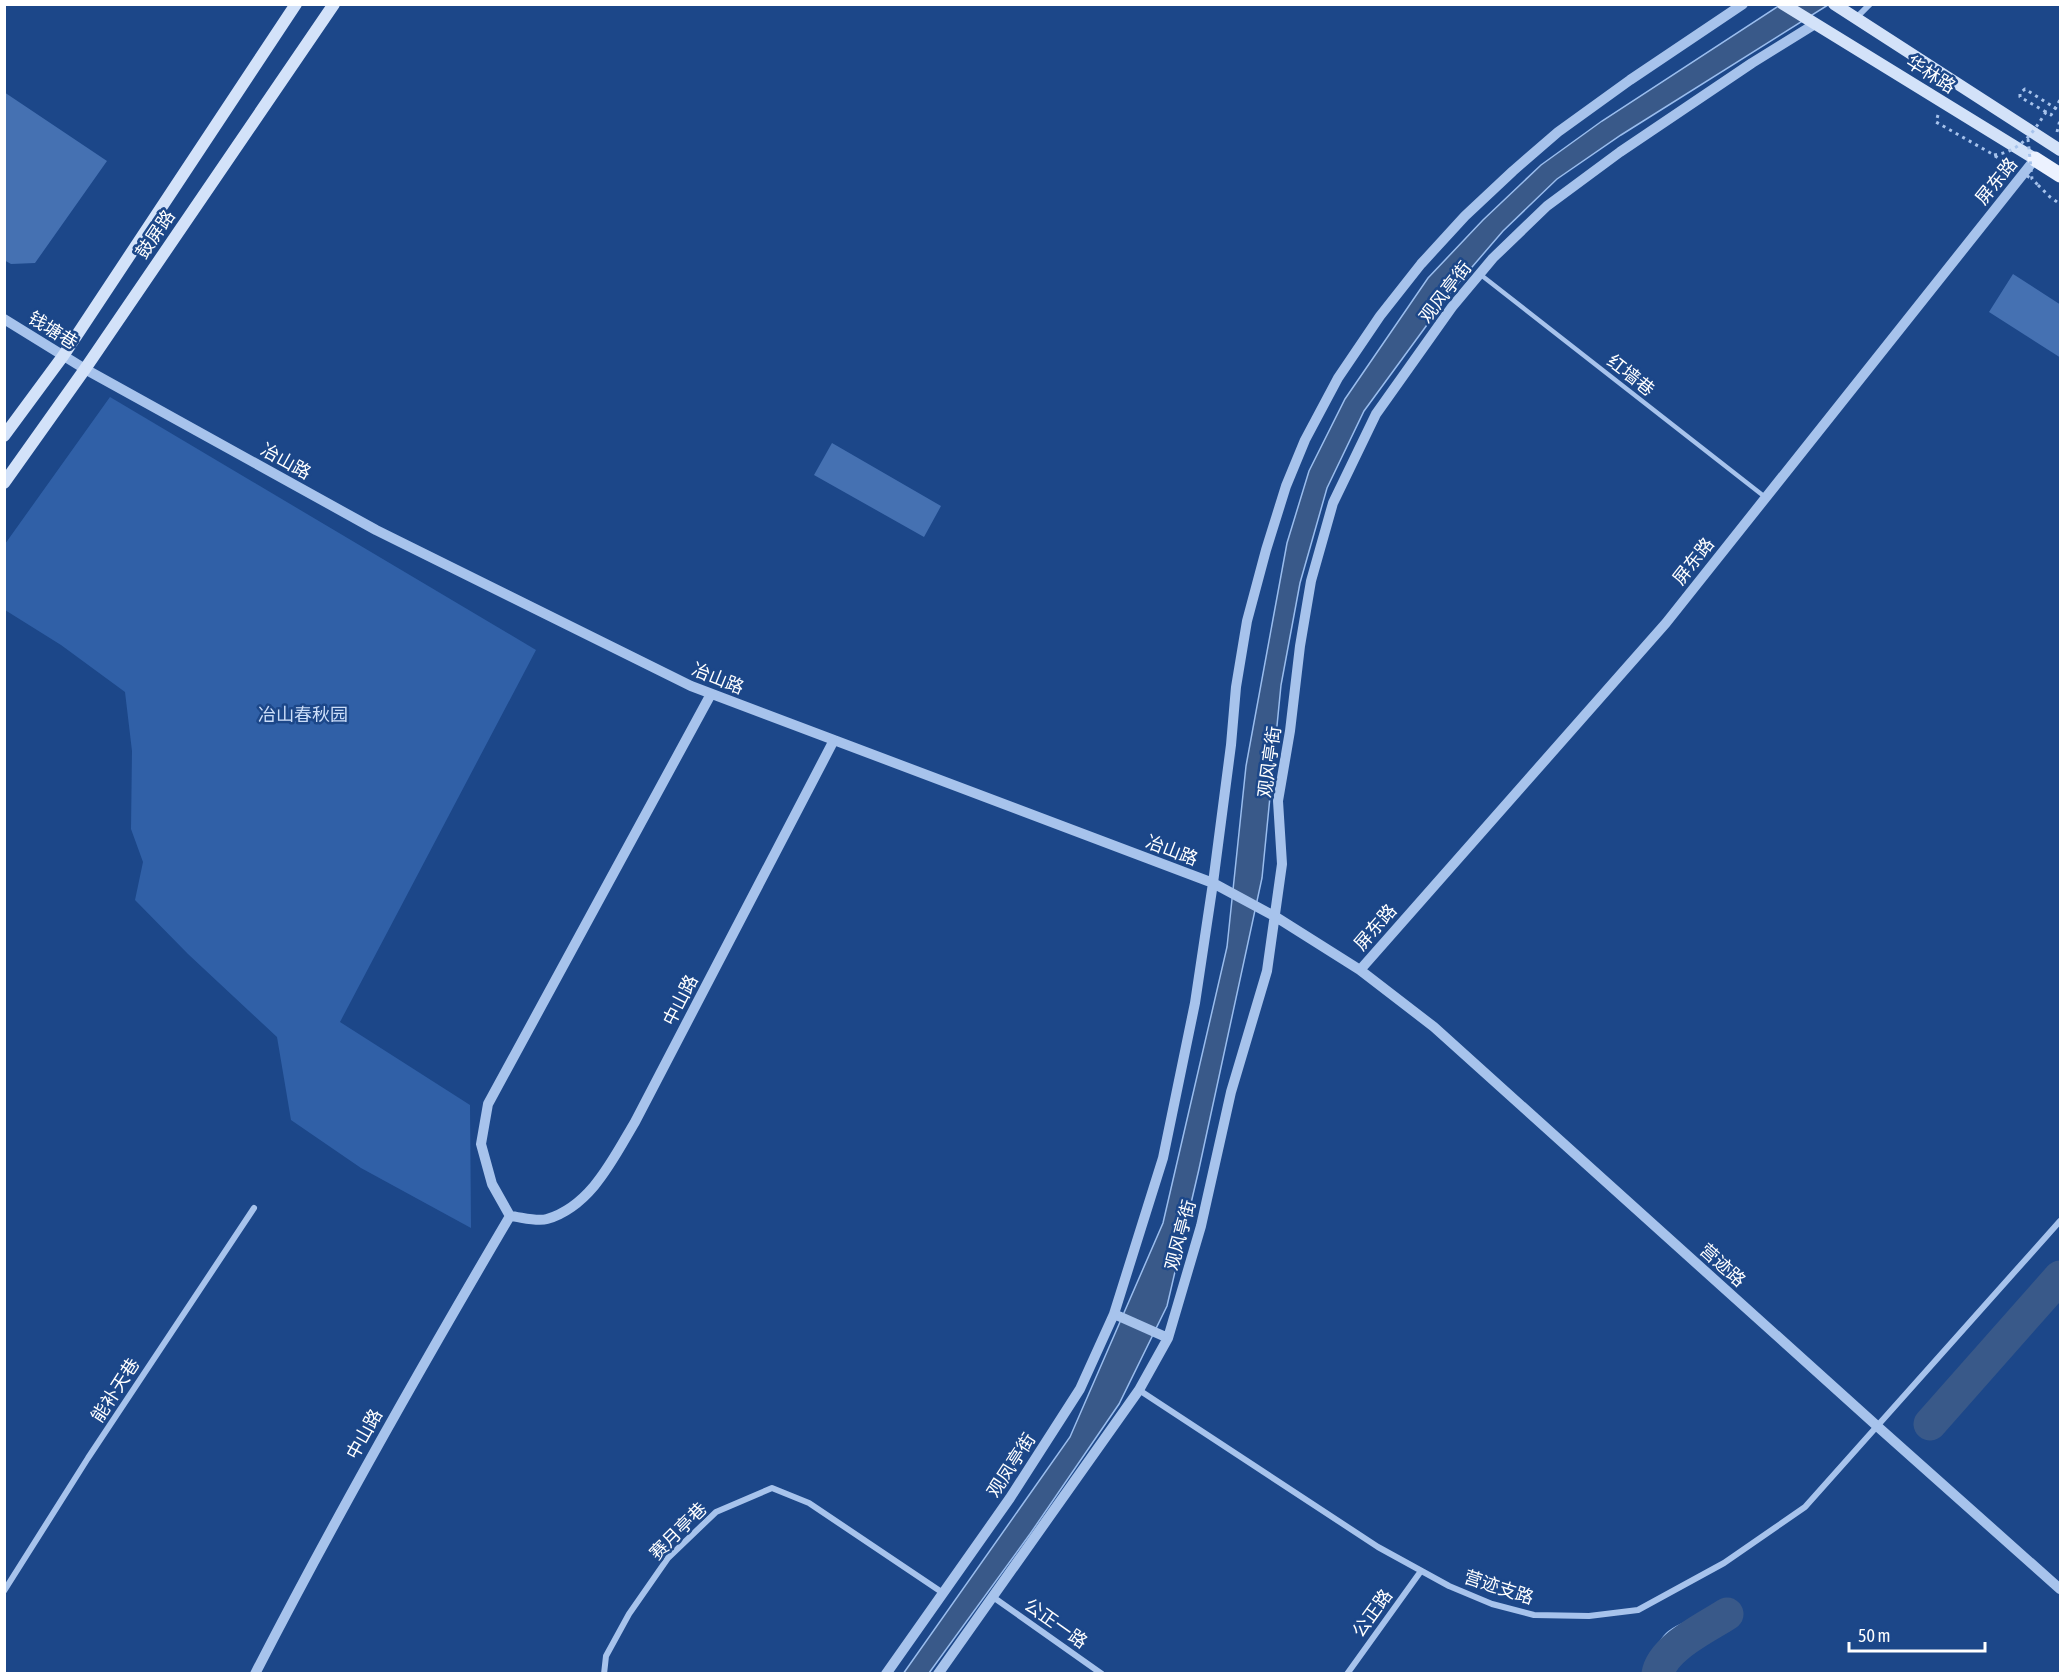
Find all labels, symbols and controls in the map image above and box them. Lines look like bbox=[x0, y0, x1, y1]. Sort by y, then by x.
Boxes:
street label: 华林路 bbox=[1903, 51, 1959, 97]
street label: 屏东路 bbox=[1971, 153, 2021, 209]
street label: 鼓屏路 bbox=[131, 206, 179, 262]
street label: 观风亭街 bbox=[1415, 257, 1475, 327]
street label: 钱塘巷 bbox=[25, 307, 81, 353]
street label: 红墙巷 bbox=[1603, 350, 1659, 400]
street label: 冶山路 bbox=[257, 439, 315, 483]
street label: 屏东路 bbox=[1668, 533, 1718, 589]
street label: 冶山路 bbox=[689, 658, 747, 698]
park label: 冶山春秋园 bbox=[258, 704, 348, 725]
street label: 观风亭街 bbox=[1254, 725, 1284, 799]
street label: 冶山路 bbox=[1143, 831, 1201, 869]
street label: 屏东路 bbox=[1349, 900, 1401, 954]
street label: 中山路 bbox=[658, 971, 702, 1029]
street label: 观风亭街 bbox=[1161, 1198, 1199, 1272]
street label: 营迹路 bbox=[1696, 1239, 1750, 1291]
street label: 能补天巷 bbox=[87, 1354, 143, 1426]
street label: 中山路 bbox=[342, 1405, 386, 1463]
street label: 观凤亭街 bbox=[983, 1429, 1039, 1501]
street label: 赛月亭巷 bbox=[645, 1498, 711, 1564]
street label: 营迹支路 bbox=[1462, 1566, 1536, 1608]
street label: 公正路 bbox=[1348, 1585, 1396, 1641]
street label: 公正一路 bbox=[1020, 1594, 1092, 1652]
scale bar bbox=[1849, 1615, 1986, 1653]
text: 50 m bbox=[1858, 1625, 1890, 1646]

